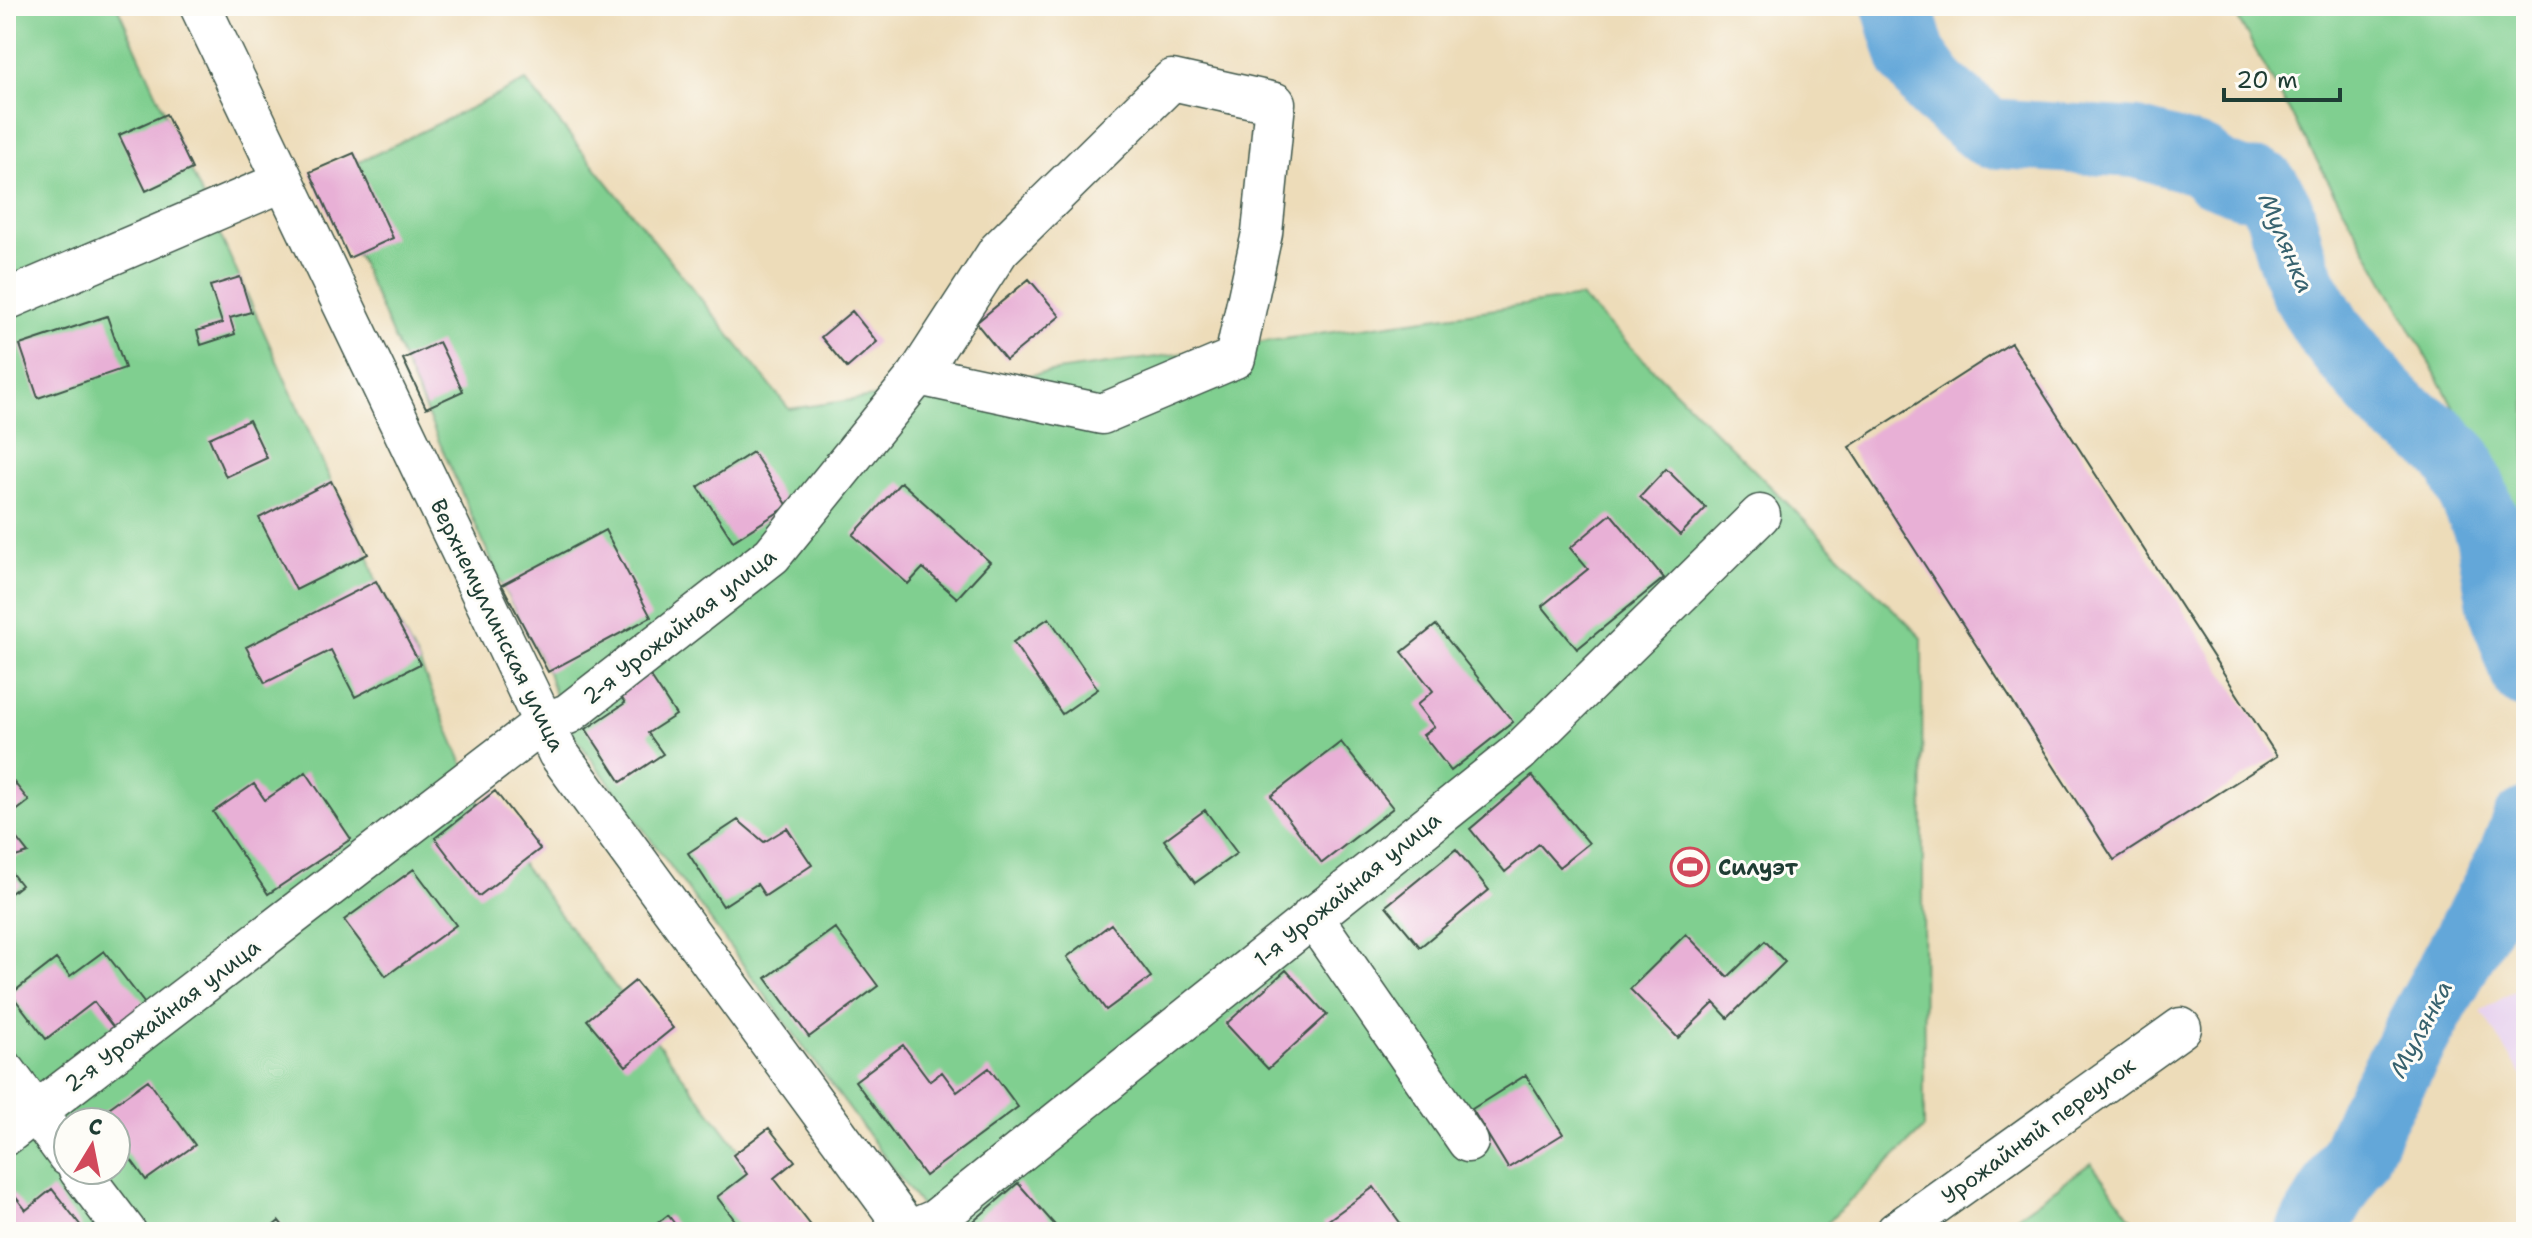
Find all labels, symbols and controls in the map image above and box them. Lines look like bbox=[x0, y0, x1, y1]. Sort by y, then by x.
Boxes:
scale bar bbox=[2224, 52, 2340, 102]
text: 20 m bbox=[2236, 64, 2298, 96]
water label: Мулянка bbox=[2251, 188, 2321, 298]
street label: Верхнемуллинская улица bbox=[424, 494, 572, 757]
street label: 2-я Урожайная улица bbox=[577, 542, 782, 711]
street label: 1-я Урожайная улица bbox=[1248, 805, 1447, 974]
sports icon: Силуэт bbox=[1669, 846, 1711, 888]
place label: Силуэт bbox=[1718, 853, 1799, 882]
street label: 2-я Урожайная улица bbox=[59, 932, 266, 1099]
water label: Мулянка bbox=[2382, 975, 2460, 1083]
street label: Урожайный переулок bbox=[1936, 1050, 2141, 1211]
north arrow bbox=[52, 1106, 132, 1186]
text: С bbox=[86, 1111, 105, 1142]

